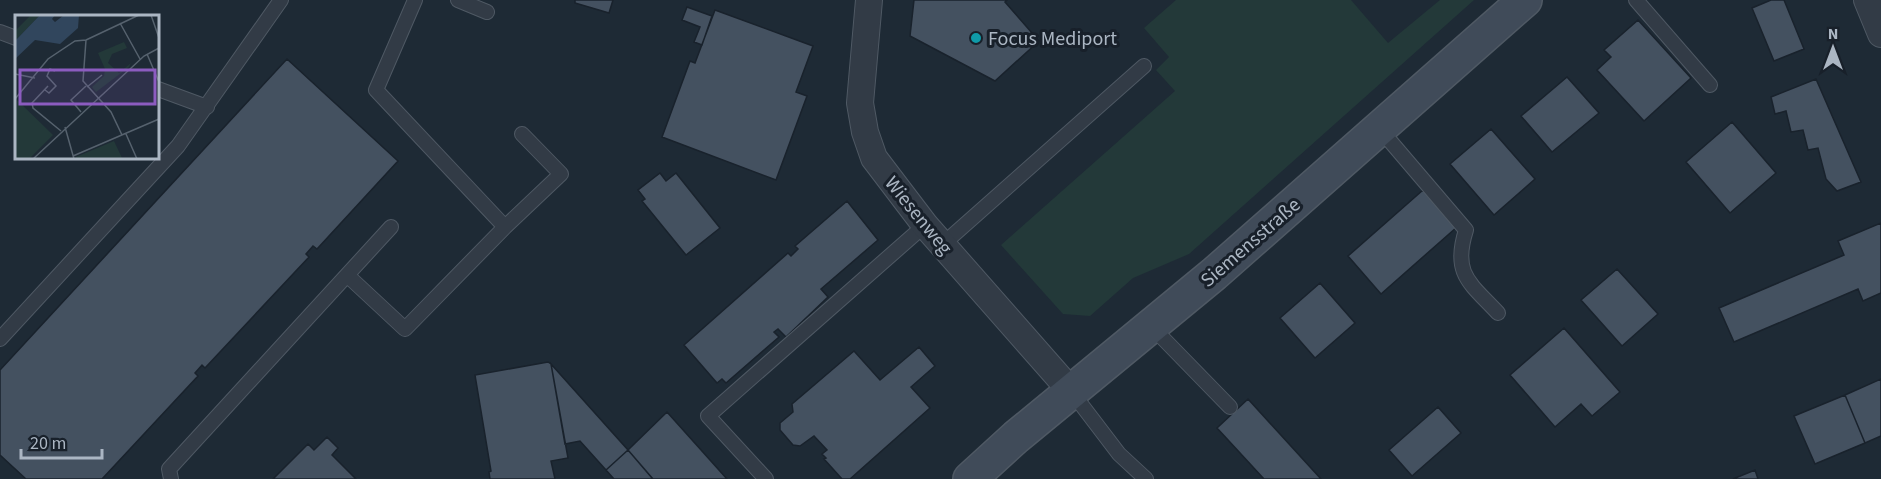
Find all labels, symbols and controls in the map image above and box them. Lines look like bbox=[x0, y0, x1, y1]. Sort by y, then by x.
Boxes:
inset map bbox=[15, 15, 159, 159]
north arrow bbox=[1803, 18, 1863, 78]
text: N bbox=[1828, 23, 1838, 45]
place label: Focus Mediport bbox=[988, 25, 1117, 53]
marker: Focus Mediport bbox=[969, 31, 983, 45]
street label: Wiesenweg bbox=[878, 170, 959, 261]
street label: Siemensstraße bbox=[1195, 191, 1307, 294]
scale bar bbox=[21, 422, 102, 460]
text: 20 m bbox=[30, 431, 66, 456]

